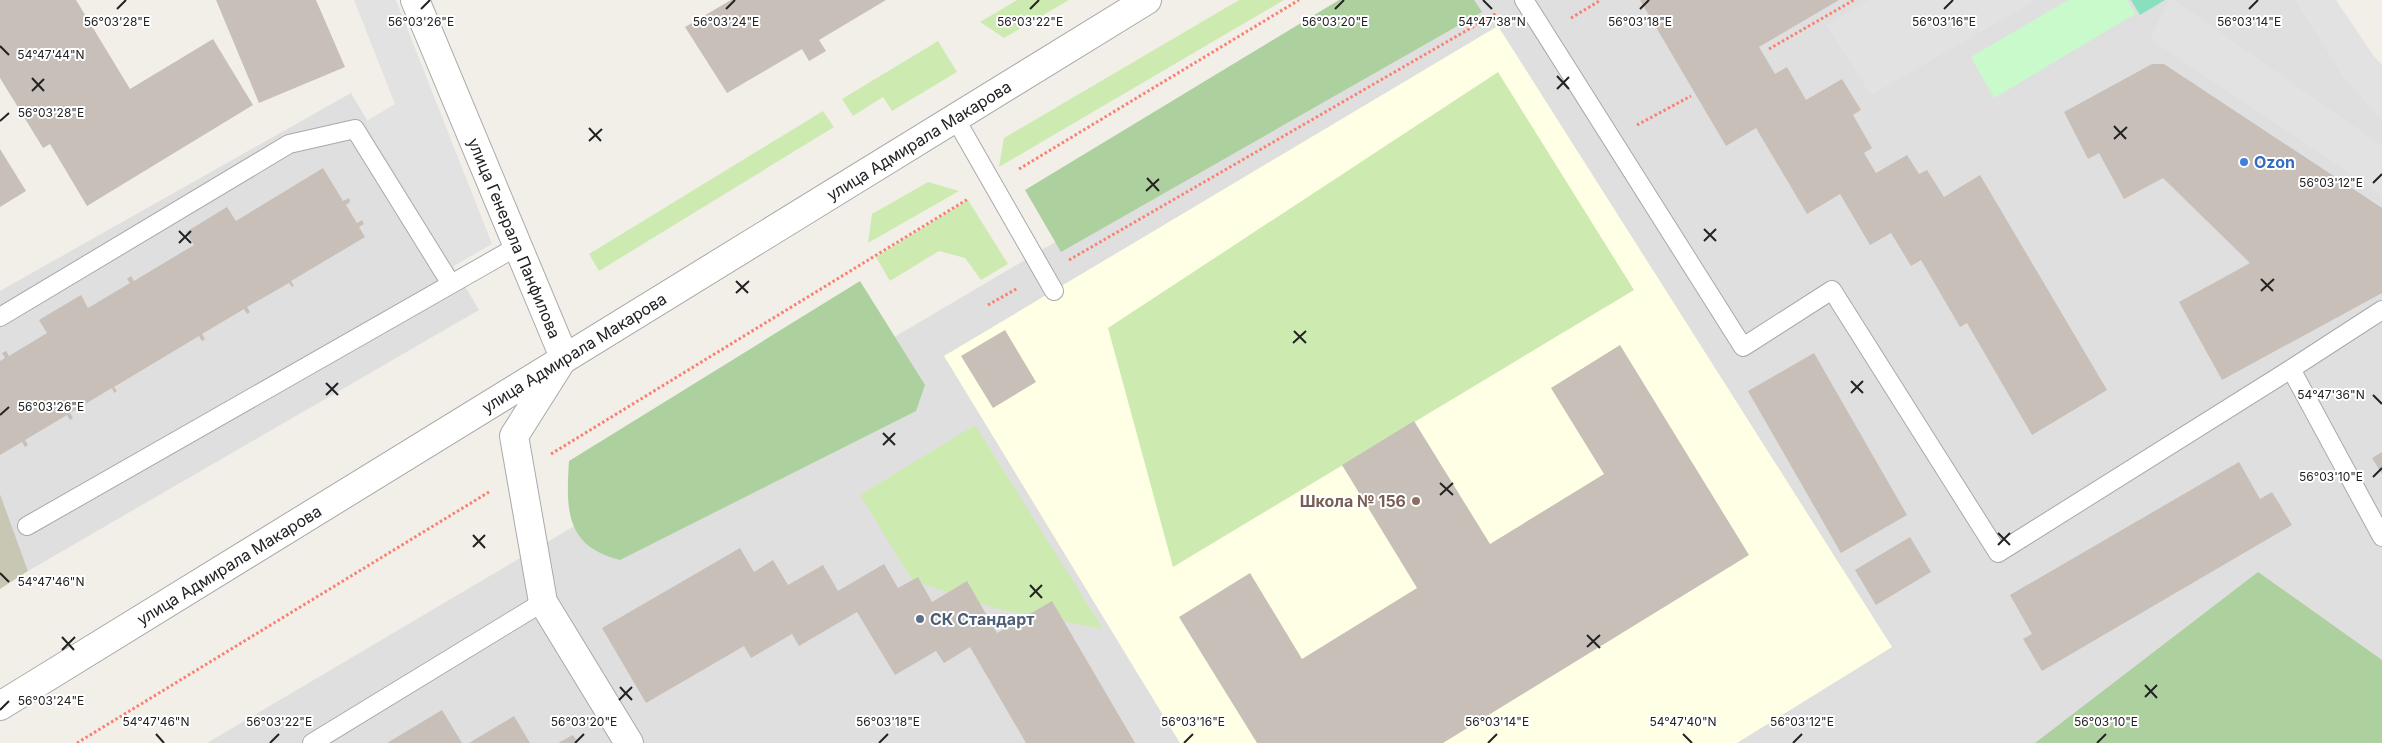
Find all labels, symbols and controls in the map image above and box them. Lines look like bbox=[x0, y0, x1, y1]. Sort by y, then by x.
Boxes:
text: 56°03'28"E bbox=[84, 14, 150, 29]
text: 56°03'26"E bbox=[388, 14, 454, 29]
text: 56°03'24"E bbox=[693, 14, 759, 29]
text: 56°03'22"E bbox=[997, 14, 1063, 29]
text: 56°03'20"E bbox=[1302, 14, 1368, 29]
text: 54°47'38"N bbox=[1458, 14, 1526, 29]
text: 56°03'18"E bbox=[1608, 14, 1672, 29]
text: 56°03'16"E bbox=[1912, 14, 1976, 29]
text: 56°03'14"E bbox=[2217, 14, 2281, 29]
text: 54°47'44"N bbox=[17, 47, 85, 62]
street label: улица Адмирала Макарова bbox=[823, 76, 1015, 205]
text: 56°03'28"E bbox=[18, 105, 84, 120]
street label: улица Генерала Панфилова bbox=[464, 135, 565, 341]
place label: Ozon bbox=[2254, 152, 2295, 172]
marker: Ozon bbox=[2238, 156, 2250, 168]
text: 56°03'12"E bbox=[2299, 175, 2363, 190]
street label: улица Адмирала Макарова bbox=[478, 288, 670, 417]
text: 54°47'36"N bbox=[2297, 387, 2365, 402]
text: 56°03'26"E bbox=[18, 399, 84, 414]
text: 56°03'10"E bbox=[2299, 469, 2363, 484]
place label: Школа № 156 bbox=[1300, 491, 1406, 511]
marker: Школа № 156 bbox=[1410, 495, 1422, 507]
street label: улица Адмирала Макарова bbox=[133, 501, 325, 629]
text: 54°47'46"N bbox=[18, 574, 84, 589]
place label: СК Стандарт bbox=[930, 609, 1034, 629]
marker: СК Стандарт bbox=[914, 613, 926, 625]
text: 56°03'24"E bbox=[18, 693, 84, 708]
text: 54°47'46"N bbox=[123, 714, 189, 729]
text: 56°03'22"E bbox=[246, 714, 312, 729]
text: 56°03'20"E bbox=[551, 714, 617, 729]
text: 56°03'18"E bbox=[856, 714, 920, 729]
text: 56°03'16"E bbox=[1161, 714, 1225, 729]
text: 56°03'14"E bbox=[1465, 714, 1529, 729]
text: 54°47'40"N bbox=[1649, 714, 1717, 729]
text: 56°03'12"E bbox=[1770, 714, 1834, 729]
text: 56°03'10"E bbox=[2074, 714, 2138, 729]

